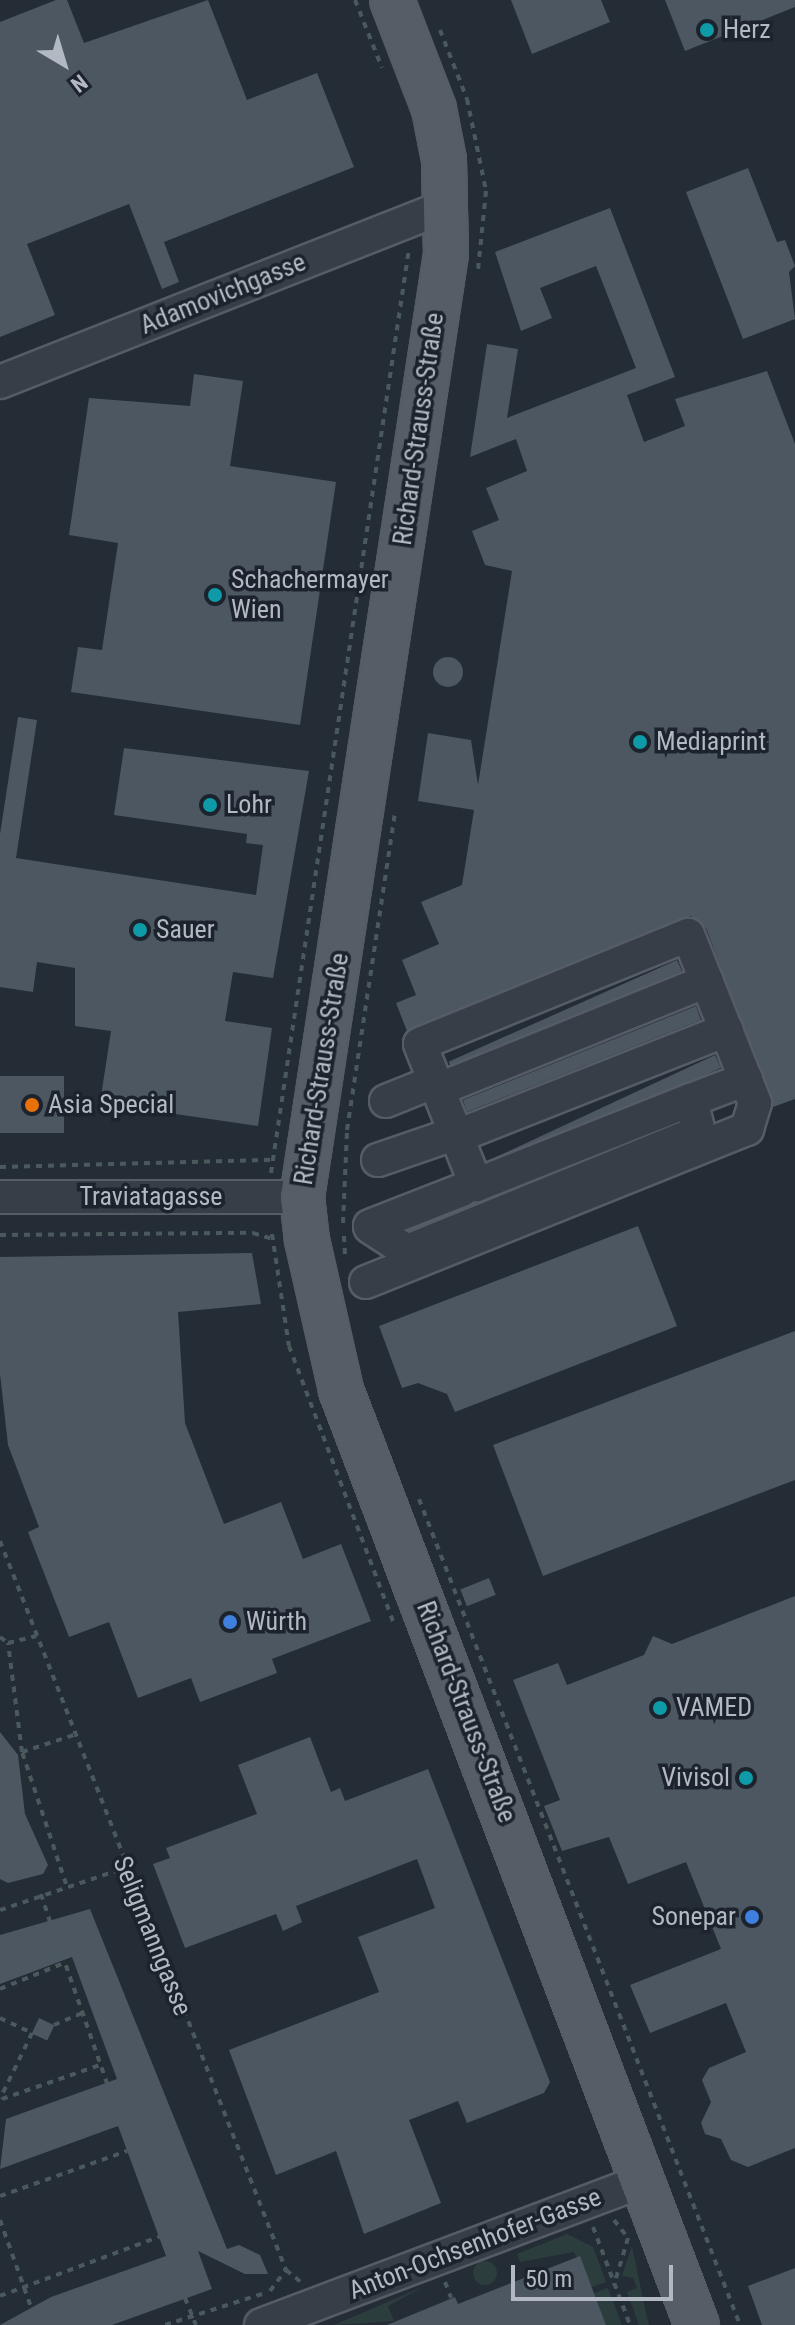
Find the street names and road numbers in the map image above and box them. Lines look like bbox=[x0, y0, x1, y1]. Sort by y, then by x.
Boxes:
street label: Adamovichgasse bbox=[136, 247, 310, 341]
street label: Richard-Strauss-Straße bbox=[387, 311, 451, 547]
street label: Richard-Strauss-Straße bbox=[288, 951, 356, 1187]
street label: Traviatagasse bbox=[79, 1181, 223, 1213]
street label: Richard-Strauss-Straße bbox=[409, 1597, 523, 1827]
street label: Seligmanngasse bbox=[106, 1852, 198, 2020]
street label: Anton-Ochsenhofer-Gasse bbox=[344, 2181, 606, 2307]

